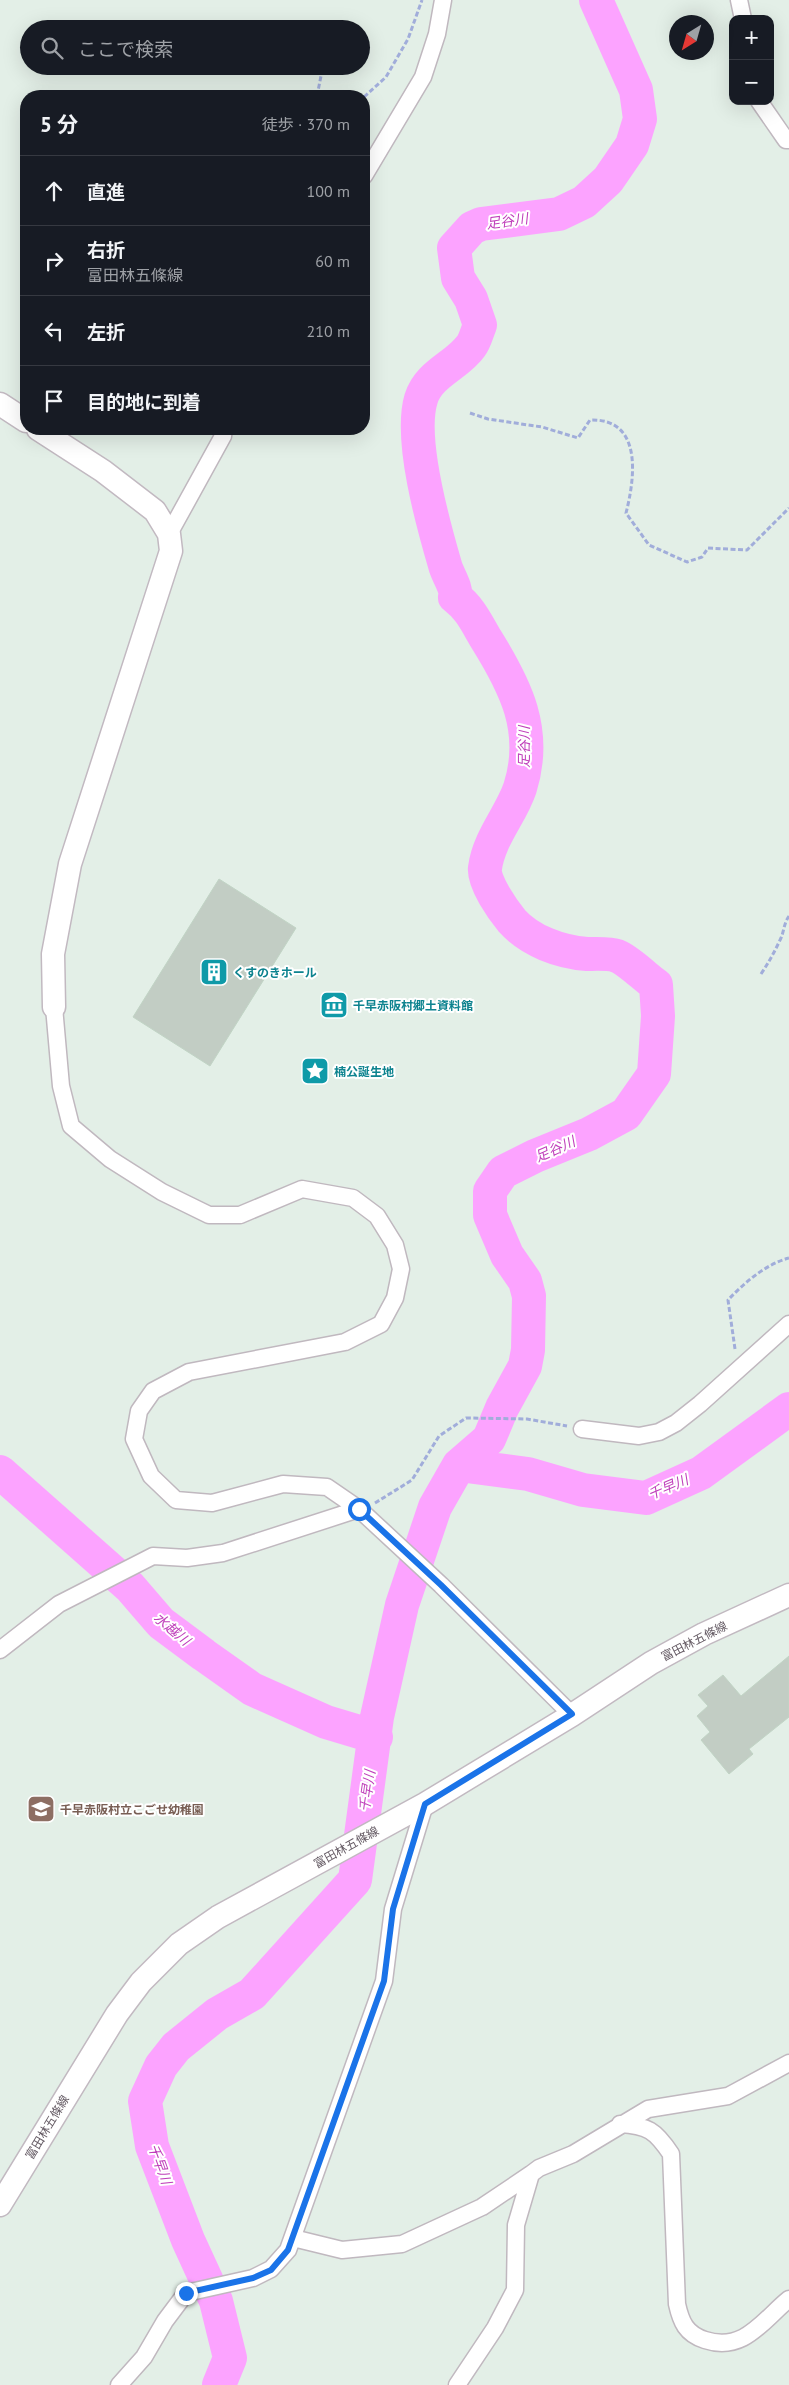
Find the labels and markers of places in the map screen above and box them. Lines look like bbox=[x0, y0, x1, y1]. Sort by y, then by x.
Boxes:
building icon: くすのきホール bbox=[199, 957, 229, 987]
place label: くすのきホール bbox=[233, 965, 317, 980]
museum icon: 千早赤阪村郷土資料館 bbox=[319, 990, 349, 1020]
place label: 千早赤阪村郷土資料館 bbox=[353, 998, 473, 1013]
place icon: 楠公誕生地 bbox=[300, 1056, 330, 1086]
place label: 楠公誕生地 bbox=[334, 1064, 394, 1079]
school or university icon: 千早赤阪村立こごせ幼稚園 bbox=[26, 1794, 56, 1824]
place label: 千早赤阪村立こごせ幼稚園 bbox=[60, 1802, 204, 1817]

